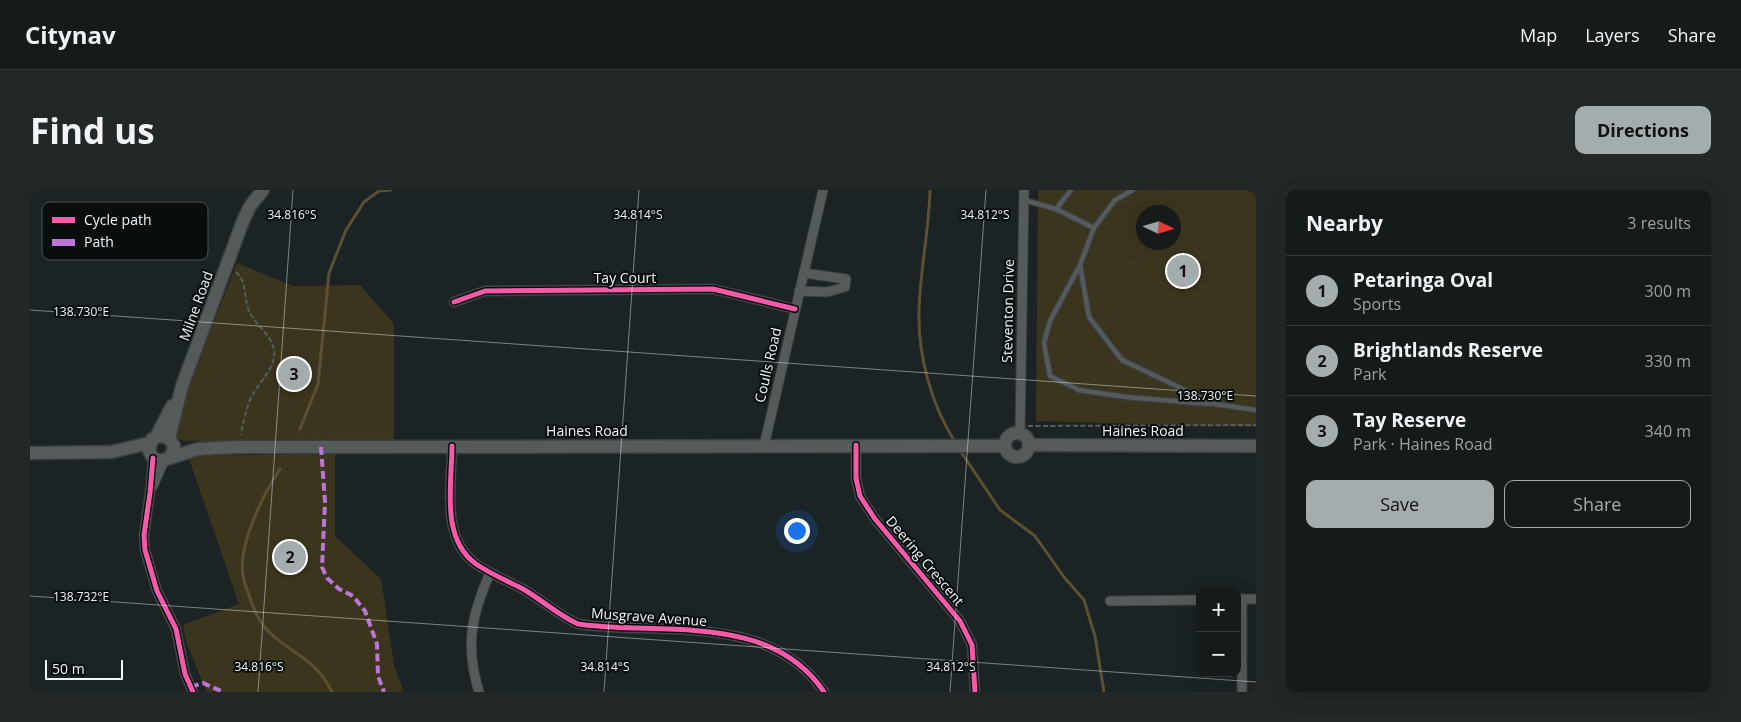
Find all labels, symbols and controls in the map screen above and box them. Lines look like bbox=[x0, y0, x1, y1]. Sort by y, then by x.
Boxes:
text: Citynav bbox=[25, 18, 116, 51]
text: Map bbox=[1520, 23, 1557, 47]
text: Layers bbox=[1585, 23, 1640, 47]
text: Share bbox=[1668, 23, 1716, 47]
button: Directions bbox=[1575, 106, 1711, 154]
text: Find us bbox=[30, 107, 155, 154]
legend bbox=[42, 202, 208, 260]
north arrow bbox=[1136, 205, 1181, 250]
text: 34.816°S bbox=[267, 206, 317, 223]
text: 34.814°S bbox=[613, 206, 663, 223]
text: 34.812°S bbox=[960, 206, 1010, 223]
text: Nearby bbox=[1306, 209, 1383, 237]
text: Cycle path bbox=[84, 210, 152, 229]
text: 3 results bbox=[1627, 212, 1691, 234]
text: Path bbox=[84, 232, 114, 251]
pin: 1 bbox=[1167, 252, 1199, 290]
street label: Steventon Drive bbox=[997, 259, 1018, 363]
text: Petaringa Oval bbox=[1353, 267, 1493, 293]
street label: Milne Road bbox=[174, 268, 217, 343]
street label: Tay Court bbox=[594, 268, 656, 287]
text: 1 bbox=[1317, 280, 1327, 302]
text: 300 m bbox=[1645, 280, 1691, 302]
text: Sports bbox=[1353, 293, 1401, 315]
text: 138.730°E bbox=[53, 303, 109, 320]
street label: Coulls Road bbox=[750, 325, 785, 404]
text: Brightlands Reserve bbox=[1353, 337, 1543, 363]
text: 2 bbox=[1317, 350, 1327, 372]
text: 330 m bbox=[1645, 350, 1691, 372]
pin: 3 bbox=[278, 355, 310, 393]
text: Park bbox=[1353, 363, 1386, 385]
text: 138.730°E bbox=[1177, 387, 1233, 404]
text: Tay Reserve bbox=[1353, 407, 1466, 433]
text: 3 bbox=[1317, 420, 1327, 442]
text: 340 m bbox=[1645, 420, 1691, 442]
street label: Haines Road bbox=[546, 421, 628, 440]
street label: Haines Road bbox=[1102, 421, 1184, 440]
text: Park · Haines Road bbox=[1353, 433, 1492, 455]
button: Save bbox=[1306, 480, 1494, 528]
button: Share bbox=[1504, 480, 1691, 528]
street label: Deering Crescent bbox=[882, 512, 969, 610]
your location bbox=[784, 518, 810, 544]
pin: 2 bbox=[274, 538, 306, 576]
map controls bbox=[1196, 587, 1241, 677]
button: + bbox=[1196, 587, 1241, 632]
text: 138.732°E bbox=[53, 588, 109, 605]
street label: Musgrave Avenue bbox=[590, 603, 708, 630]
button: − bbox=[1196, 632, 1241, 677]
scale bar bbox=[45, 657, 122, 680]
text: 34.816°S bbox=[234, 658, 284, 675]
text: 34.814°S bbox=[580, 658, 630, 675]
text: 34.812°S bbox=[926, 658, 976, 675]
text: 50 m bbox=[52, 659, 85, 678]

